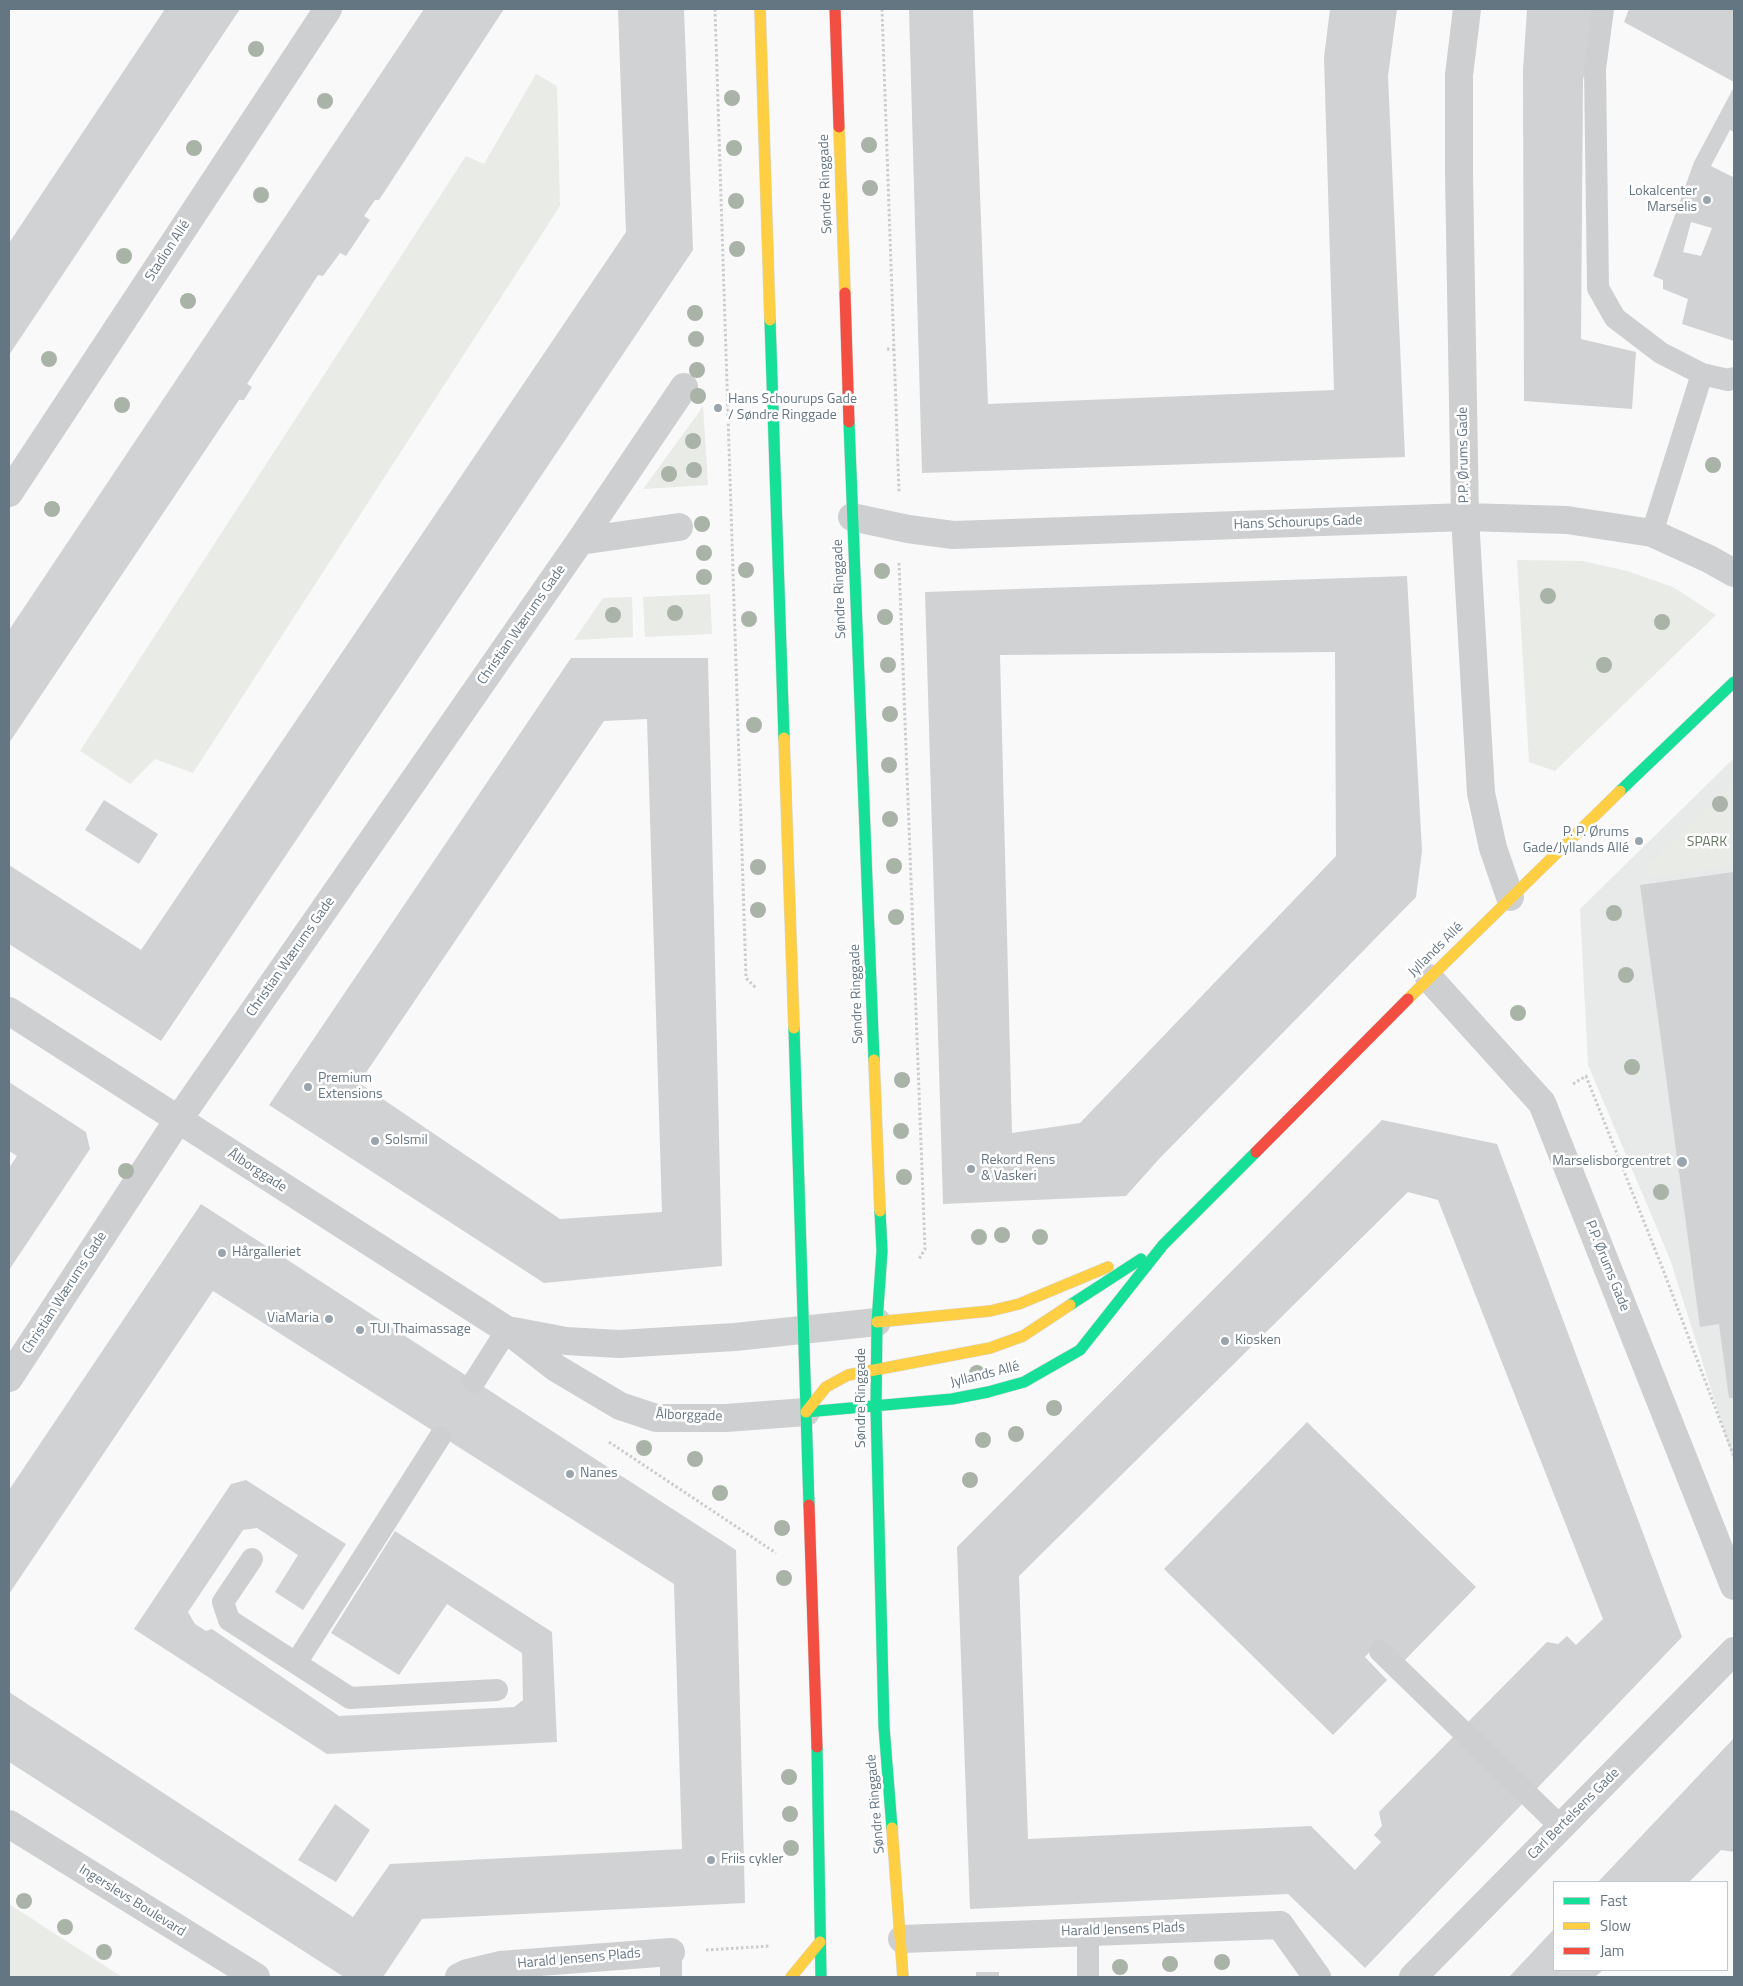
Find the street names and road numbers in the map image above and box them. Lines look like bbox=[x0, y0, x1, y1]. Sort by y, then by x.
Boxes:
street label: Søndre Ringgade bbox=[816, 134, 836, 234]
street label: Stadion Allé bbox=[142, 217, 194, 285]
street label: P.P. Ørums Gade bbox=[1455, 407, 1473, 503]
street label: Hans Schourups Gade bbox=[1233, 512, 1363, 534]
street label: Søndre Ringgade bbox=[830, 539, 850, 639]
street label: Christian Wærums Gade bbox=[474, 562, 570, 688]
street label: Christian Wærums Gade bbox=[243, 894, 339, 1020]
street label: Jyllands Allé bbox=[1405, 919, 1467, 981]
street label: Søndre Ringgade bbox=[847, 944, 867, 1044]
street label: Ålborggade bbox=[224, 1146, 290, 1196]
street label: P.P. Ørums Gade bbox=[1581, 1218, 1633, 1314]
street label: Christian Wærums Gade bbox=[19, 1229, 111, 1357]
street label: Søndre Ringgade bbox=[854, 1348, 870, 1448]
street label: Jyllands Allé bbox=[949, 1358, 1021, 1392]
street label: Ålborggade bbox=[655, 1406, 723, 1426]
street label: Søndre Ringgade bbox=[863, 1754, 889, 1854]
street label: Carl Bertelsens Gade bbox=[1525, 1765, 1623, 1863]
street label: Ingerslevs Boulevard bbox=[76, 1861, 188, 1941]
street label: Harald Jensens Plads bbox=[1061, 1919, 1185, 1941]
street label: Harald Jensens Plads bbox=[517, 1945, 641, 1973]

